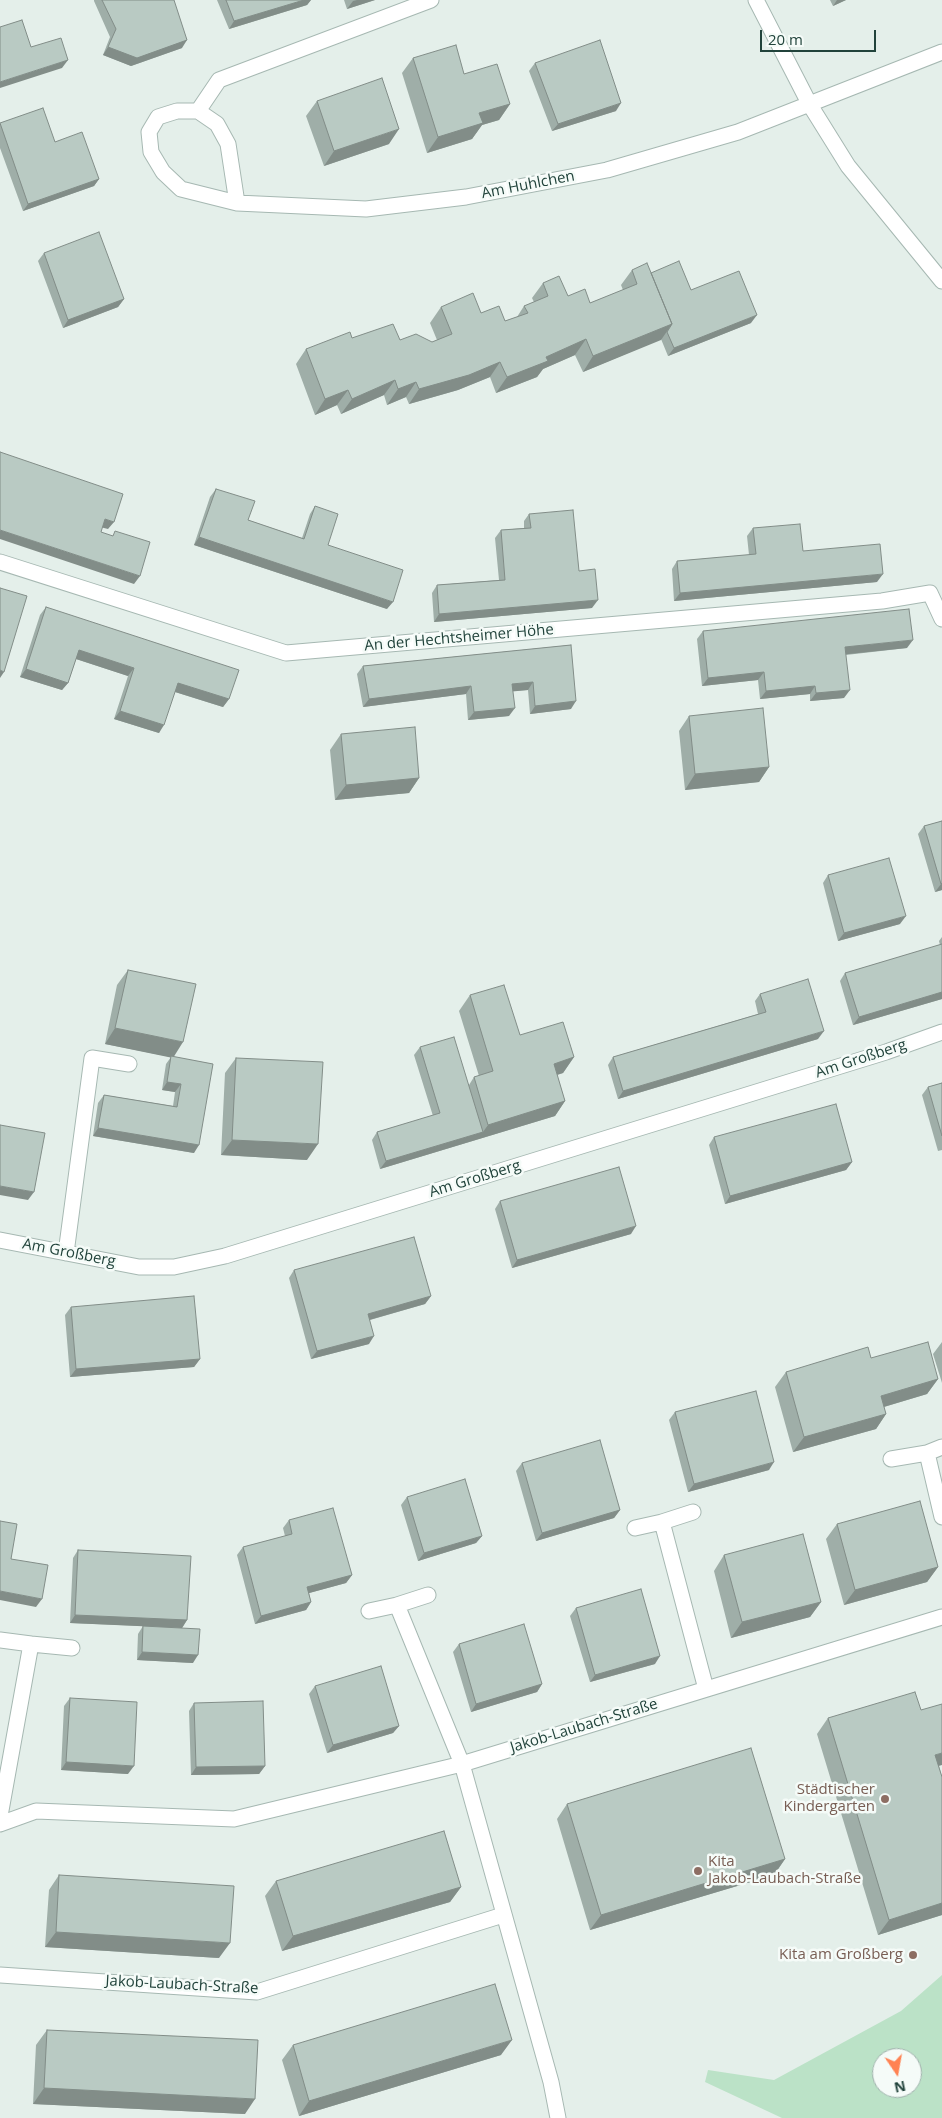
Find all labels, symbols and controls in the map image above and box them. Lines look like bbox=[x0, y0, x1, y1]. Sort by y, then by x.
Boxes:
scale bar bbox=[762, 20, 878, 52]
text: 20 m bbox=[768, 29, 803, 49]
street label: Am Huhlchen bbox=[480, 167, 576, 203]
street label: An der Hechtsheimer Höhe bbox=[364, 621, 554, 655]
street label: Am Großberg bbox=[813, 1036, 909, 1082]
street label: Am Großberg bbox=[427, 1157, 523, 1201]
street label: Am Großberg bbox=[21, 1235, 117, 1271]
street label: Jakob-Laubach-Straße bbox=[508, 1695, 660, 1757]
place label: Städtischer Kindergarten bbox=[784, 1781, 875, 1816]
marker: Städtischer Kindergarten bbox=[879, 1793, 891, 1805]
place label: Kita Jakob-Laubach-Straße bbox=[708, 1853, 861, 1888]
marker: Kita Jakob-Laubach-Straße bbox=[692, 1865, 704, 1877]
place label: Kita am Großberg bbox=[779, 1946, 903, 1964]
marker: Kita am Großberg bbox=[907, 1949, 919, 1961]
street label: Jakob-Laubach-Straße bbox=[105, 1972, 259, 1998]
north arrow bbox=[872, 2048, 922, 2098]
text: N bbox=[892, 2077, 908, 2098]

